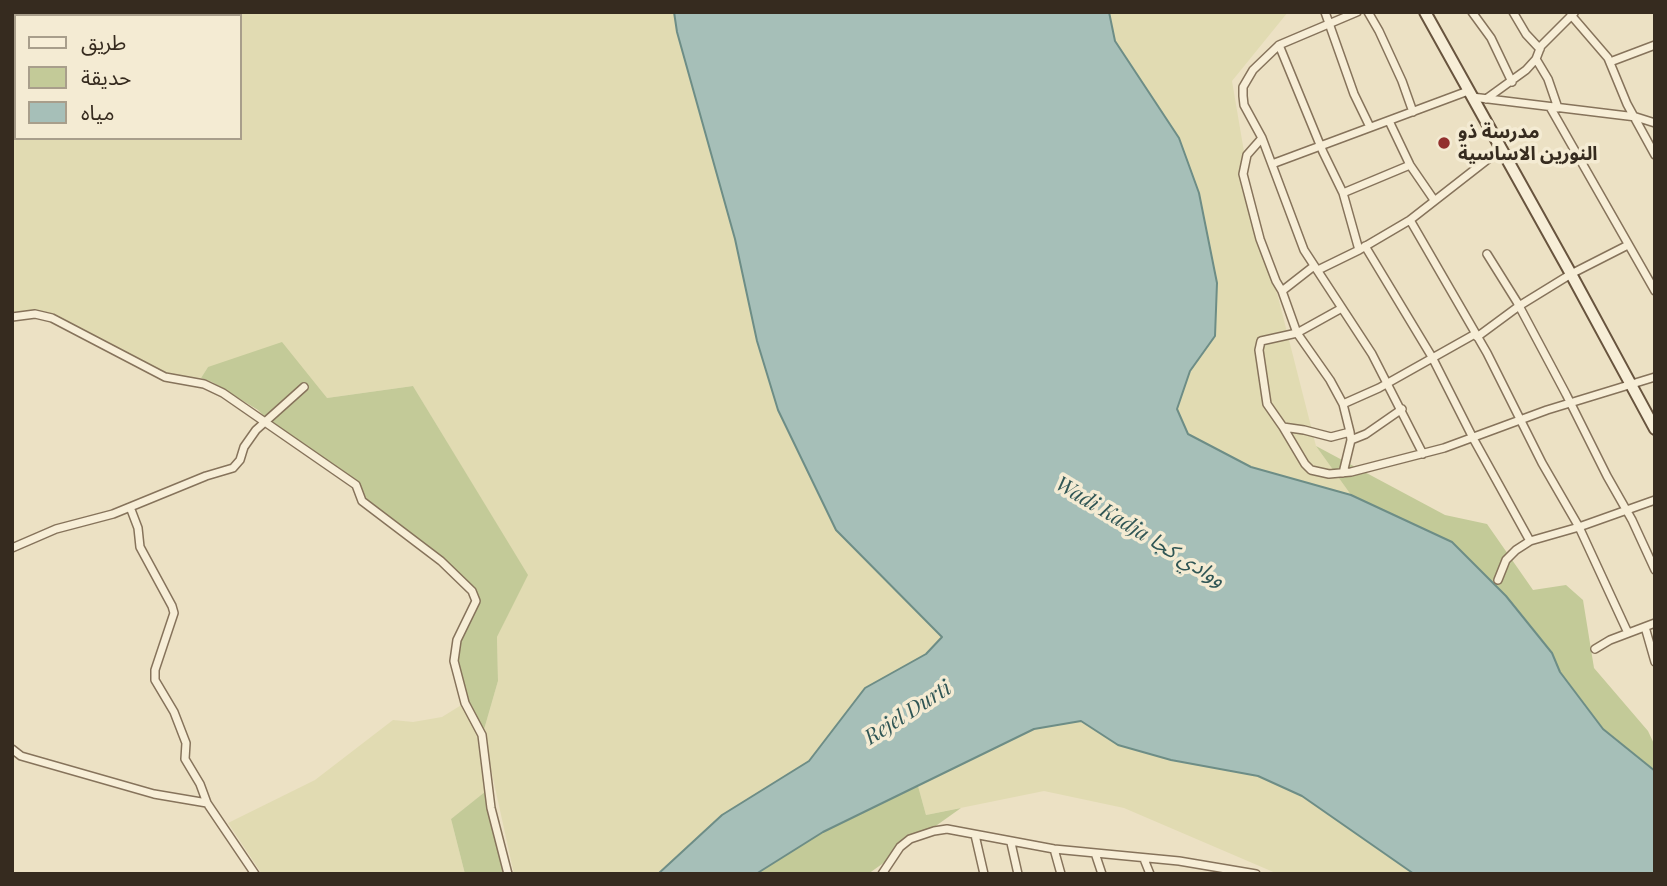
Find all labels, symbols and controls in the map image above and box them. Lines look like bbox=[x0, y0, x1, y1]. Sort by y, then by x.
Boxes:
legend bbox=[14, 14, 242, 140]
text: طريق bbox=[81, 27, 126, 55]
text: حديقة bbox=[81, 62, 131, 90]
text: مياه bbox=[81, 97, 114, 125]
place label: مدرسة ذو النورين الاساسية bbox=[1458, 121, 1597, 165]
marker: مدرسة ذو النورين الاساسية bbox=[1436, 135, 1452, 151]
water label: Wadi Kadja ووادي كجا bbox=[1051, 471, 1229, 593]
water label: Rejel Durti bbox=[860, 676, 956, 750]

